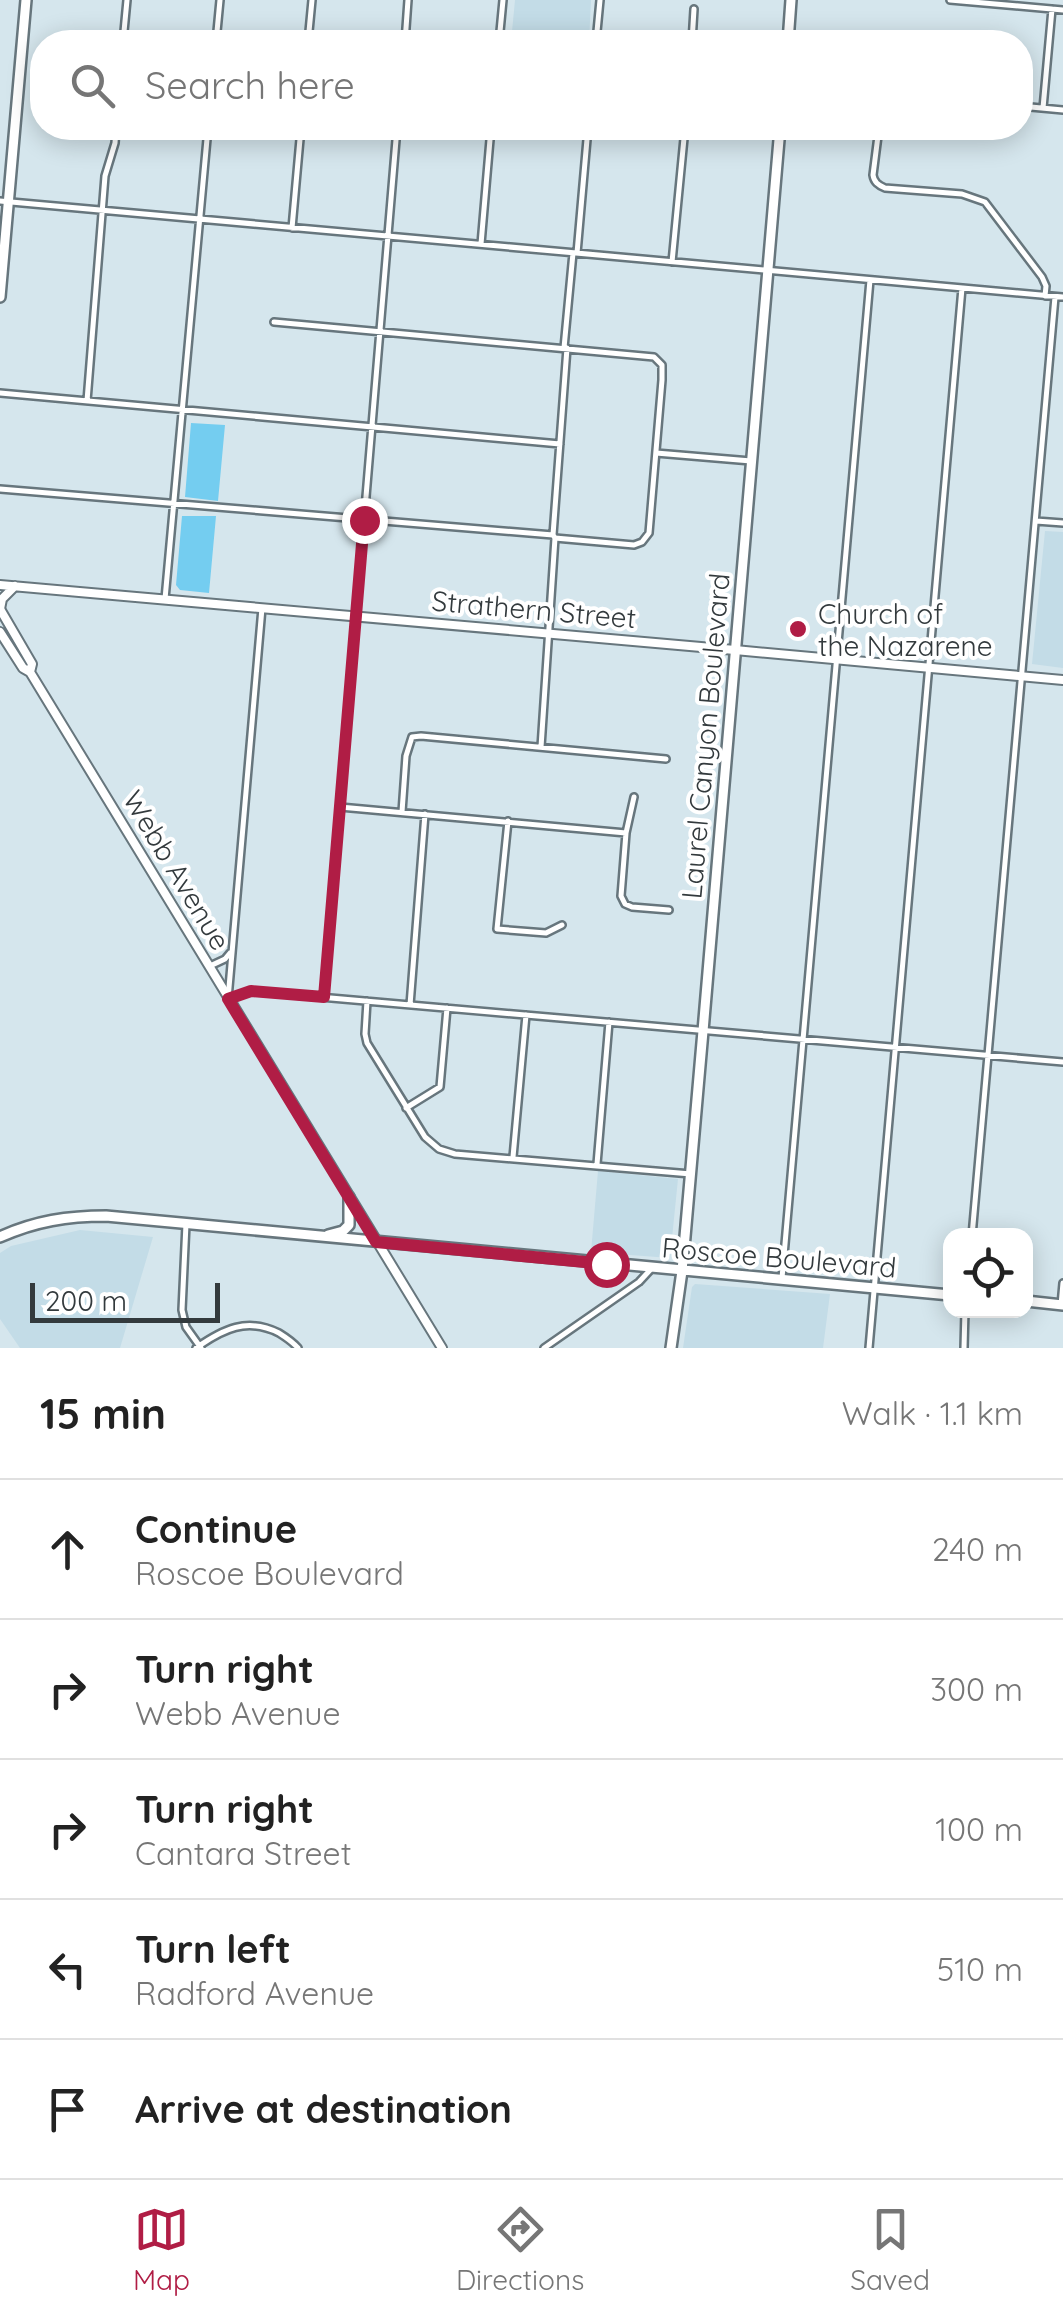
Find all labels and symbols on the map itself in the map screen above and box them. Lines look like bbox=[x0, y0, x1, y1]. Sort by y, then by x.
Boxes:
route end bbox=[342, 498, 388, 544]
street label: Laurel Canyon Boulevard bbox=[673, 572, 737, 900]
street label: Strathern Street bbox=[430, 583, 638, 635]
place label: Church of the Nazarene bbox=[818, 596, 993, 663]
marker: Church of the Nazarene bbox=[787, 618, 809, 640]
street label: Webb Avenue bbox=[116, 784, 238, 956]
street label: Roscoe Boulevard bbox=[660, 1229, 898, 1285]
route start bbox=[584, 1242, 630, 1288]
scale bar bbox=[30, 1278, 220, 1322]

